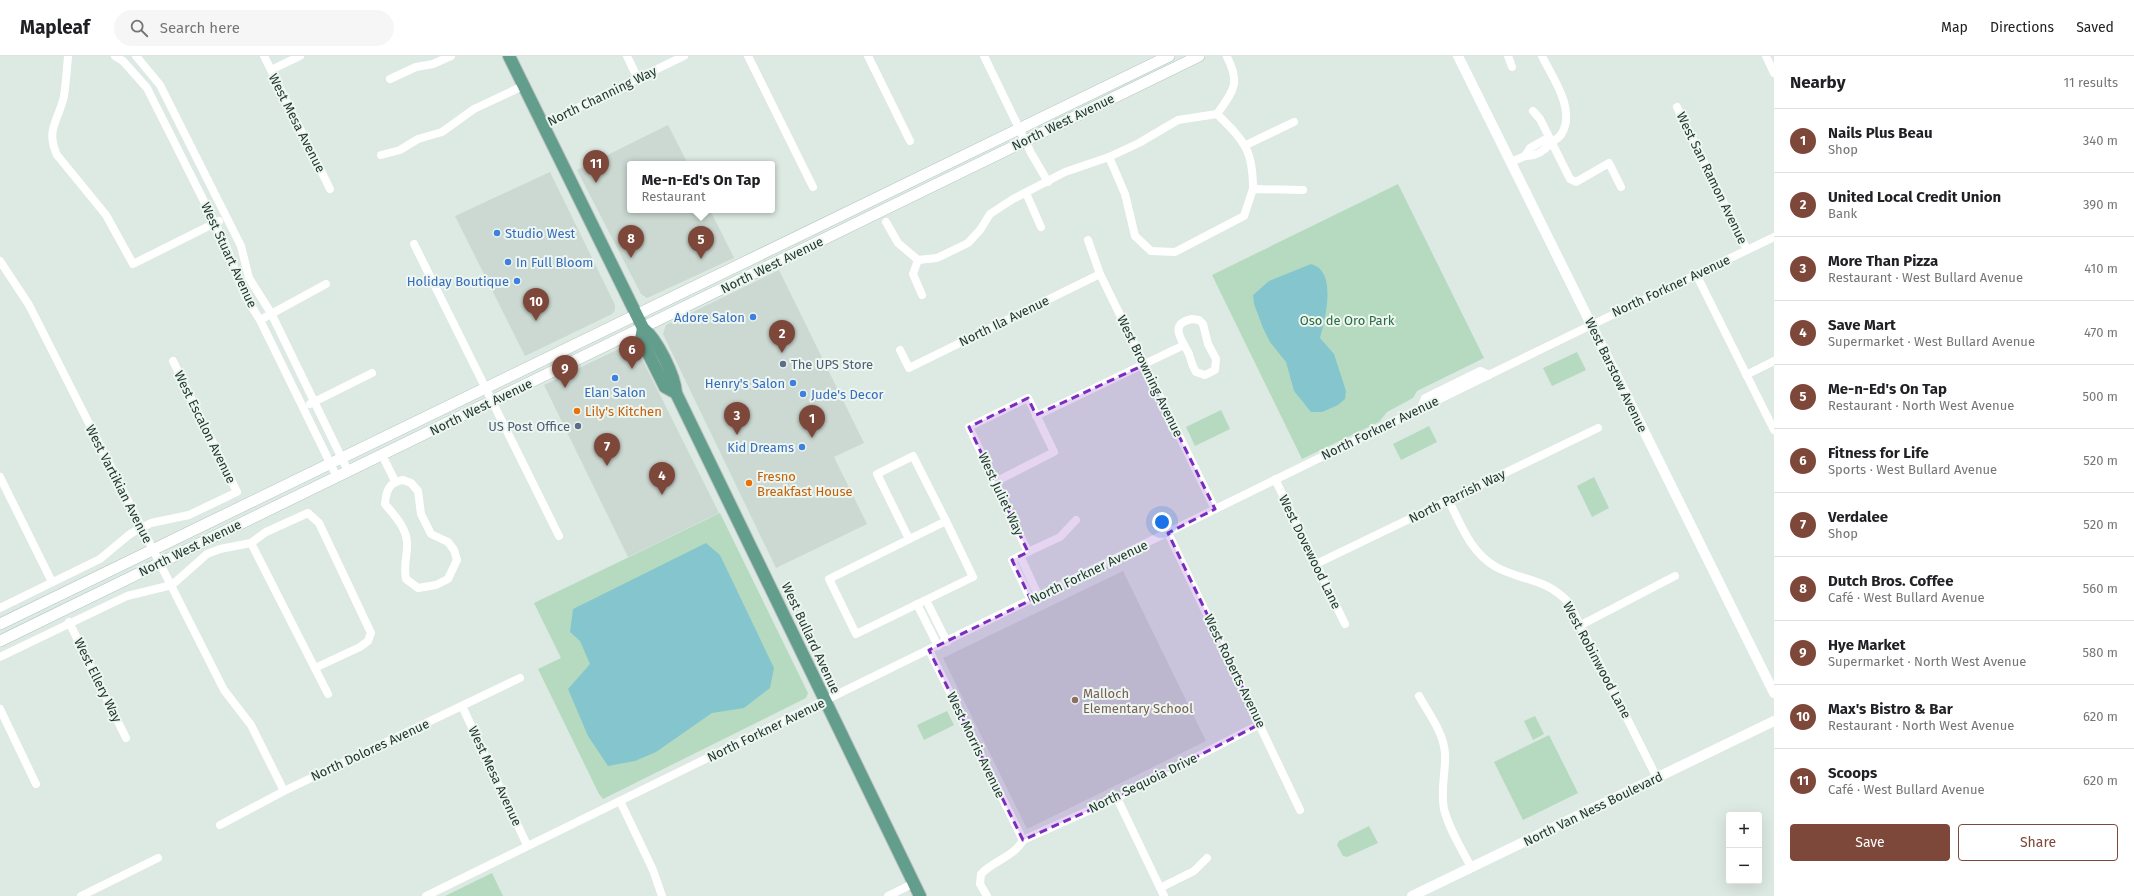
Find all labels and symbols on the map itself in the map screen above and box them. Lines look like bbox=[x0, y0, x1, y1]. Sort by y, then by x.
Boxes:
street label: North Channing Way bbox=[545, 63, 659, 129]
street label: West Mesa Avenue bbox=[266, 71, 328, 175]
street label: North West Avenue bbox=[1009, 91, 1117, 153]
street label: West San Ramon Avenue bbox=[1674, 110, 1750, 246]
pin: 11 bbox=[583, 150, 609, 183]
street label: West Stuart Avenue bbox=[198, 200, 260, 310]
pin: 8 bbox=[618, 225, 644, 258]
place label: Studio West bbox=[505, 226, 576, 241]
pin: 5 bbox=[688, 226, 714, 259]
marker: Studio West bbox=[492, 228, 502, 238]
street label: North West Avenue bbox=[718, 234, 826, 296]
street label: North Forkner Avenue bbox=[1609, 252, 1733, 320]
place label: In Full Bloom bbox=[516, 255, 593, 270]
marker: In Full Bloom bbox=[503, 257, 513, 267]
place label: Holiday Boutique bbox=[407, 274, 509, 289]
marker: Holiday Boutique bbox=[512, 276, 522, 286]
pin: 10 bbox=[523, 288, 549, 321]
street label: North Ila Avenue bbox=[956, 293, 1052, 349]
place label: Adore Salon bbox=[674, 310, 745, 325]
marker: Adore Salon bbox=[748, 312, 758, 322]
street label: West Browning Avenue bbox=[1114, 313, 1186, 439]
park label: Oso de Oro Park bbox=[1300, 313, 1395, 328]
street label: West Barstow Avenue bbox=[1582, 315, 1650, 435]
pin: 2 bbox=[769, 320, 795, 353]
pin: 6 bbox=[619, 336, 645, 369]
pin: 9 bbox=[552, 355, 578, 388]
place label: The UPS Store bbox=[791, 357, 873, 372]
marker: The UPS Store bbox=[778, 359, 788, 369]
street label: West Escalon Avenue bbox=[171, 368, 239, 486]
marker: Elan Salon bbox=[610, 373, 620, 383]
street label: North West Avenue bbox=[427, 376, 535, 438]
place label: Henry's Salon bbox=[705, 376, 785, 391]
marker: Henry's Salon bbox=[788, 378, 798, 388]
place label: Elan Salon bbox=[584, 385, 646, 400]
place label: Jude's Decor bbox=[811, 387, 884, 402]
marker: Jude's Decor bbox=[798, 389, 808, 399]
street label: North Forkner Avenue bbox=[1319, 393, 1441, 463]
pin: 3 bbox=[724, 402, 750, 435]
place label: Lily's Kitchen bbox=[585, 404, 662, 419]
pin: 1 bbox=[799, 405, 825, 438]
marker: Lily's Kitchen bbox=[572, 406, 582, 416]
place label: US Post Office bbox=[488, 419, 570, 434]
marker: US Post Office bbox=[573, 421, 583, 431]
street label: West Vartikian Avenue bbox=[83, 422, 155, 546]
pin: 7 bbox=[594, 433, 620, 466]
place label: Kid Dreams bbox=[727, 440, 794, 455]
marker: Kid Dreams bbox=[797, 442, 807, 452]
street label: West Juliet Way bbox=[975, 450, 1027, 538]
pin: 4 bbox=[649, 462, 675, 495]
street label: North Parrish Way bbox=[1406, 466, 1508, 526]
place label: Fresno Breakfast House bbox=[757, 469, 853, 499]
marker: Fresno Breakfast House bbox=[744, 478, 754, 488]
street label: West Dovewood Lane bbox=[1276, 492, 1344, 612]
your location bbox=[1152, 512, 1172, 532]
street label: North West Avenue bbox=[136, 517, 244, 579]
street label: North Forkner Avenue bbox=[1028, 537, 1150, 607]
street label: West Bullard Avenue bbox=[779, 580, 843, 696]
street label: West Robinwood Lane bbox=[1560, 599, 1634, 721]
street label: West Roberts Avenue bbox=[1201, 612, 1269, 730]
street label: West Ellery Way bbox=[71, 635, 125, 725]
place label: Malloch Elementary School bbox=[1083, 686, 1193, 716]
street label: West Morris Avenue bbox=[944, 690, 1008, 800]
street label: North Forkner Avenue bbox=[705, 695, 827, 765]
marker: Malloch Elementary School bbox=[1070, 695, 1080, 705]
street label: North Dolores Avenue bbox=[308, 716, 432, 784]
street label: West Mesa Avenue bbox=[465, 724, 525, 828]
street label: North Sequoia Drive bbox=[1086, 750, 1200, 816]
street label: North Van Ness Boulevard bbox=[1521, 769, 1665, 849]

